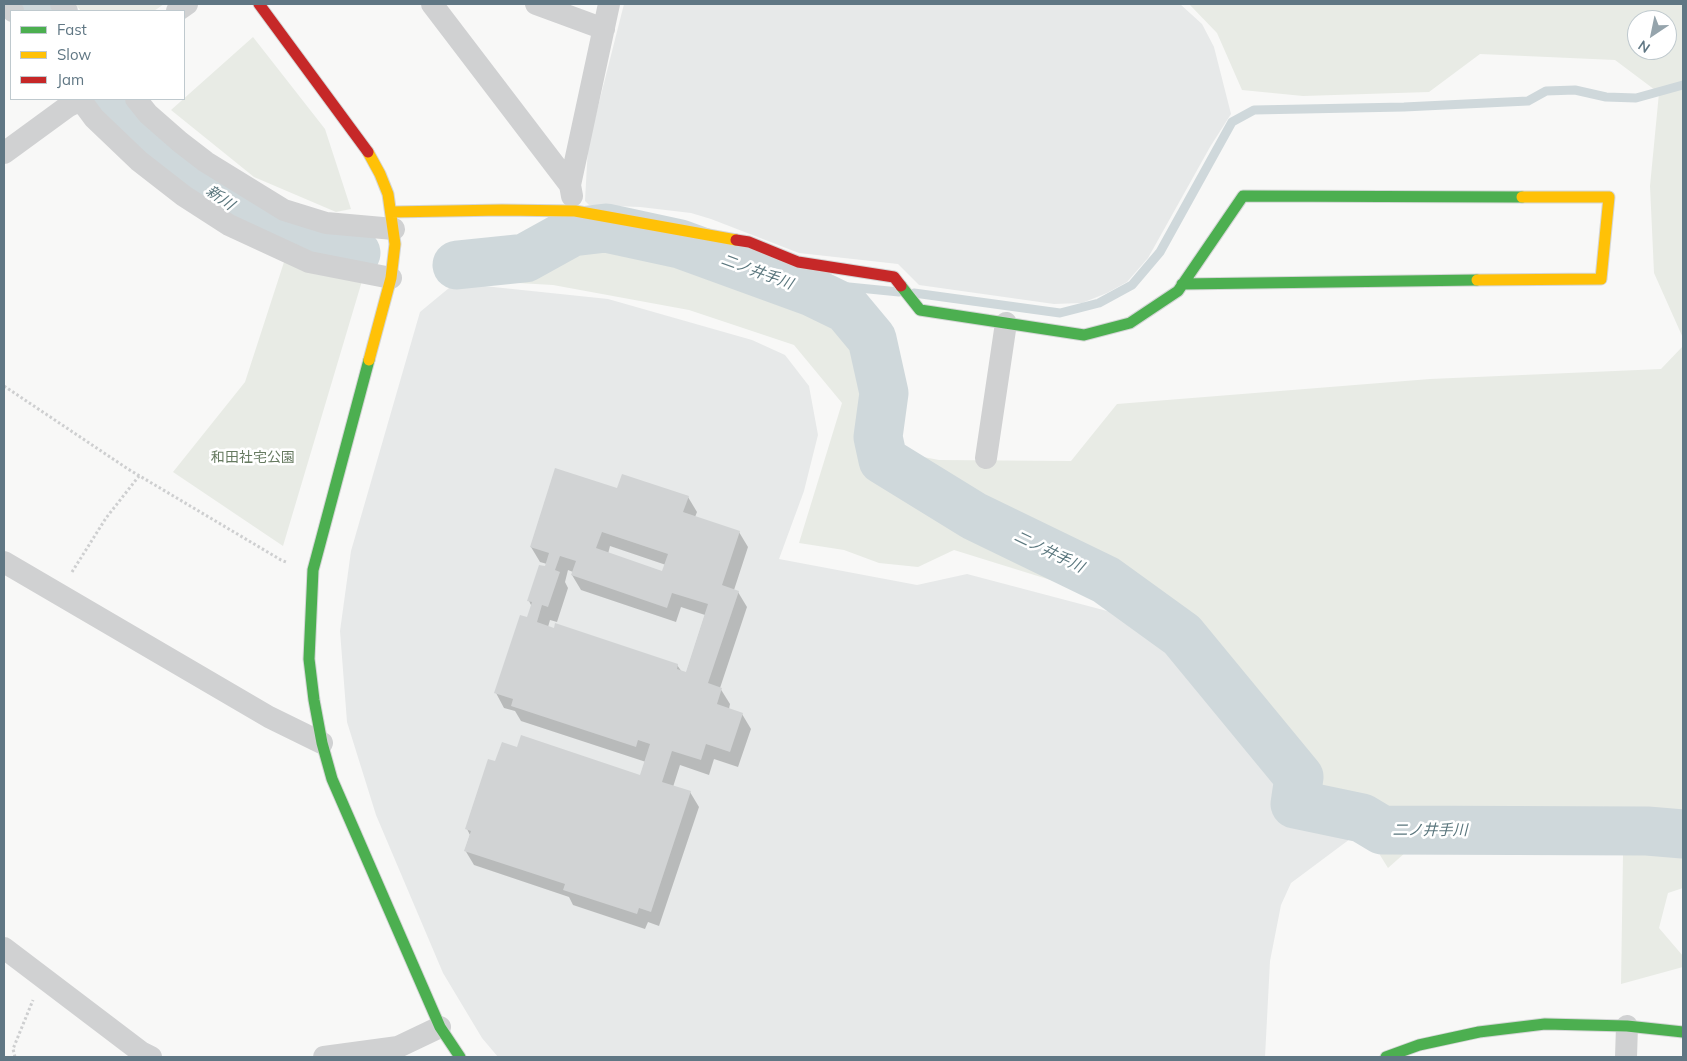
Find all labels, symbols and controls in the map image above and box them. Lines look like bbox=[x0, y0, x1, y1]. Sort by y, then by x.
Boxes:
legend bbox=[10, 10, 185, 100]
north arrow bbox=[1627, 10, 1677, 60]
text: Fast bbox=[57, 20, 87, 39]
text: N bbox=[1635, 36, 1654, 57]
text: Slow bbox=[57, 45, 91, 64]
text: Jam bbox=[57, 70, 84, 89]
water label: 新川 bbox=[203, 182, 237, 214]
water label: 二ノ井手川 bbox=[719, 251, 795, 293]
park label: 和田社宅公園 bbox=[211, 450, 295, 466]
water label: 二ノ井手川 bbox=[1011, 527, 1087, 577]
water label: 二ノ井手川 bbox=[1393, 821, 1467, 839]

